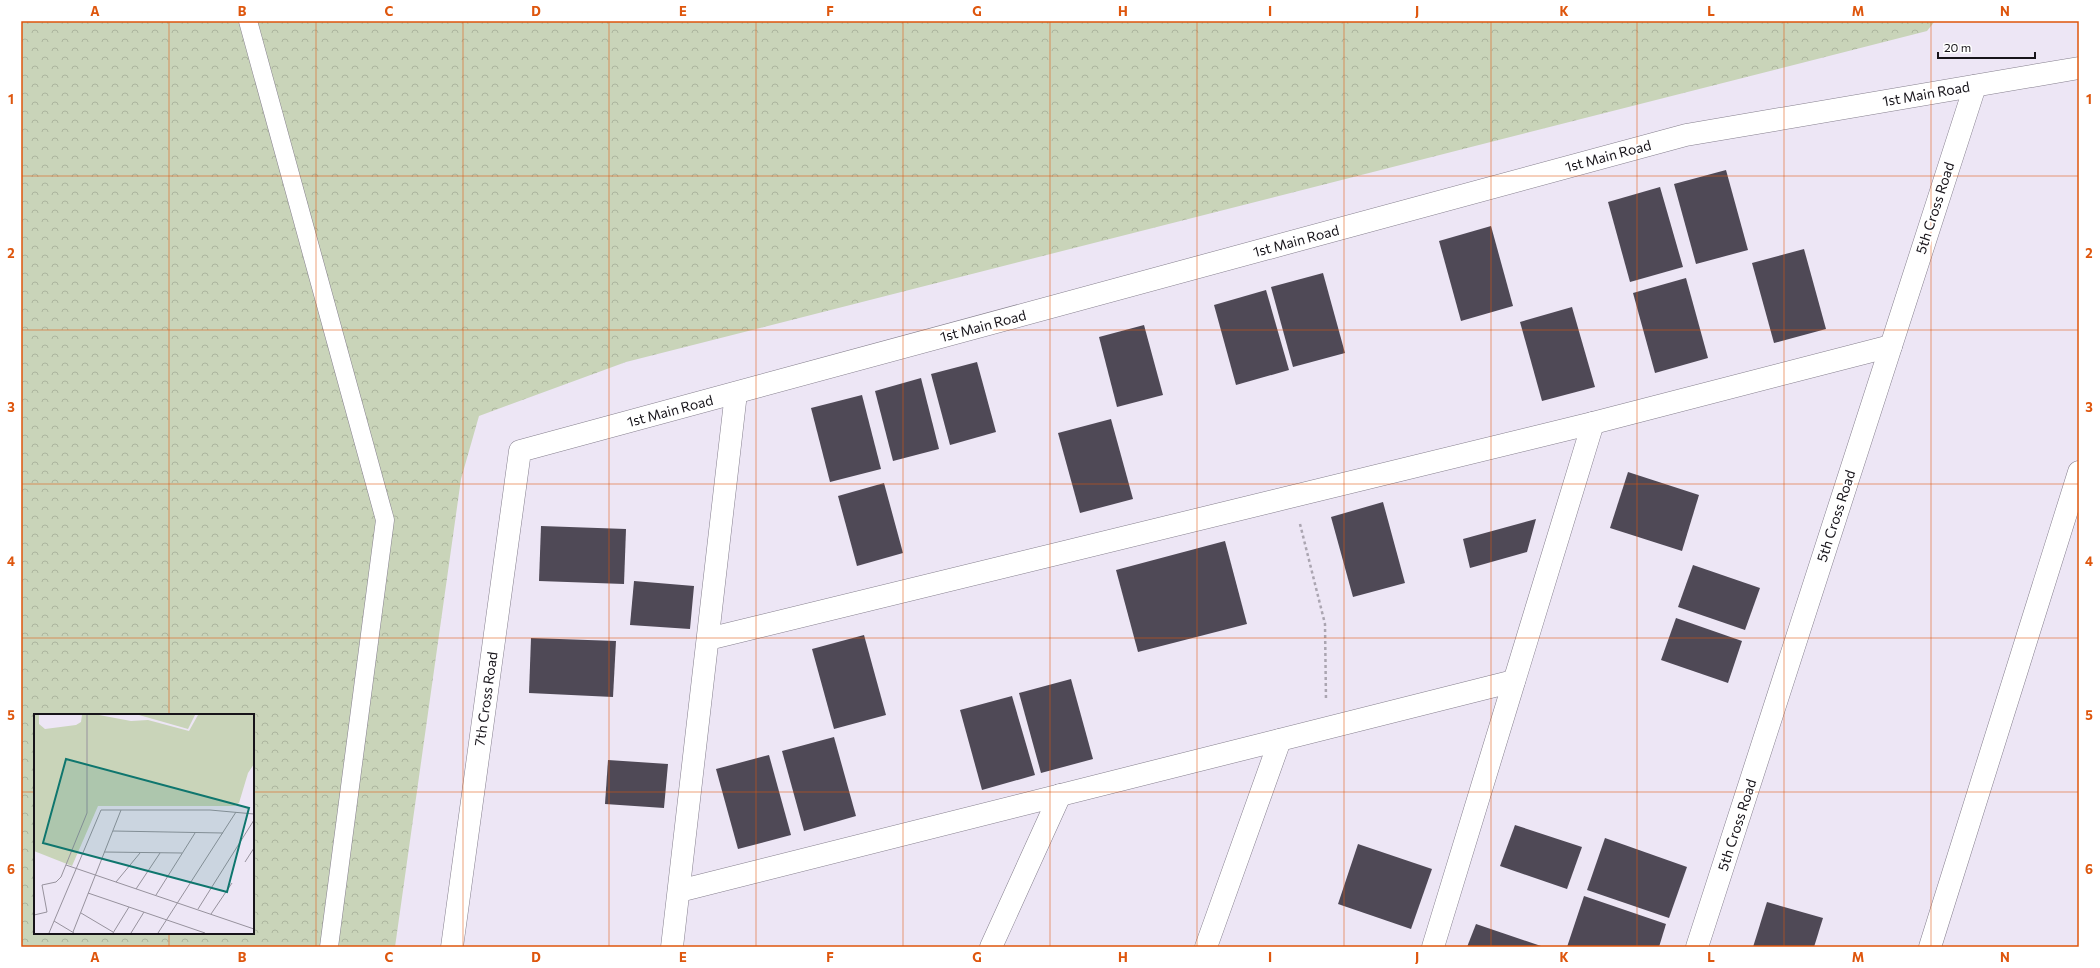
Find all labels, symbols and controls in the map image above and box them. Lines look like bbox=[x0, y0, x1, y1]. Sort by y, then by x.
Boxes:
text: A bbox=[90, 3, 100, 19]
text: B bbox=[238, 3, 247, 19]
text: C bbox=[385, 3, 394, 19]
text: D bbox=[531, 3, 541, 19]
text: E bbox=[679, 3, 687, 19]
text: F bbox=[826, 3, 834, 19]
text: G bbox=[972, 3, 982, 19]
text: H bbox=[1118, 3, 1128, 19]
text: I bbox=[1268, 3, 1272, 19]
text: J bbox=[1415, 3, 1419, 19]
text: K bbox=[1559, 3, 1569, 19]
text: L bbox=[1707, 3, 1715, 19]
text: M bbox=[1852, 3, 1864, 19]
text: N bbox=[2000, 3, 2010, 19]
scale bar bbox=[1938, 34, 2035, 60]
text: 20 m bbox=[1944, 40, 1971, 54]
street label: 1st Main Road bbox=[1881, 77, 1971, 110]
text: 1 bbox=[8, 91, 14, 107]
text: 1 bbox=[2086, 91, 2092, 107]
street label: 1st Main Road bbox=[1563, 136, 1653, 175]
street label: 5th Cross Road bbox=[1912, 160, 1957, 256]
street label: 1st Main Road bbox=[1251, 221, 1341, 260]
text: 2 bbox=[7, 245, 15, 261]
text: 2 bbox=[2085, 245, 2093, 261]
street label: 1st Main Road bbox=[938, 306, 1028, 345]
street label: 1st Main Road bbox=[625, 391, 715, 430]
text: 3 bbox=[7, 399, 15, 415]
text: 3 bbox=[2085, 399, 2093, 415]
street label: 5th Cross Road bbox=[1813, 468, 1858, 564]
text: 4 bbox=[7, 553, 15, 569]
text: 4 bbox=[2085, 553, 2093, 569]
street label: 7th Cross Road bbox=[470, 651, 501, 747]
text: 5 bbox=[7, 707, 15, 723]
text: 5 bbox=[2085, 707, 2093, 723]
inset map bbox=[34, 714, 254, 934]
street label: 5th Cross Road bbox=[1714, 777, 1759, 873]
text: 6 bbox=[7, 861, 15, 877]
text: 6 bbox=[2085, 861, 2093, 877]
text: A bbox=[90, 949, 100, 965]
text: B bbox=[238, 949, 247, 965]
text: C bbox=[385, 949, 394, 965]
text: D bbox=[531, 949, 541, 965]
text: E bbox=[679, 949, 687, 965]
text: F bbox=[826, 949, 834, 965]
text: G bbox=[972, 949, 982, 965]
text: H bbox=[1118, 949, 1128, 965]
text: I bbox=[1268, 949, 1272, 965]
text: J bbox=[1415, 949, 1419, 965]
text: K bbox=[1559, 949, 1569, 965]
text: L bbox=[1707, 949, 1715, 965]
text: M bbox=[1852, 949, 1864, 965]
text: N bbox=[2000, 949, 2010, 965]

